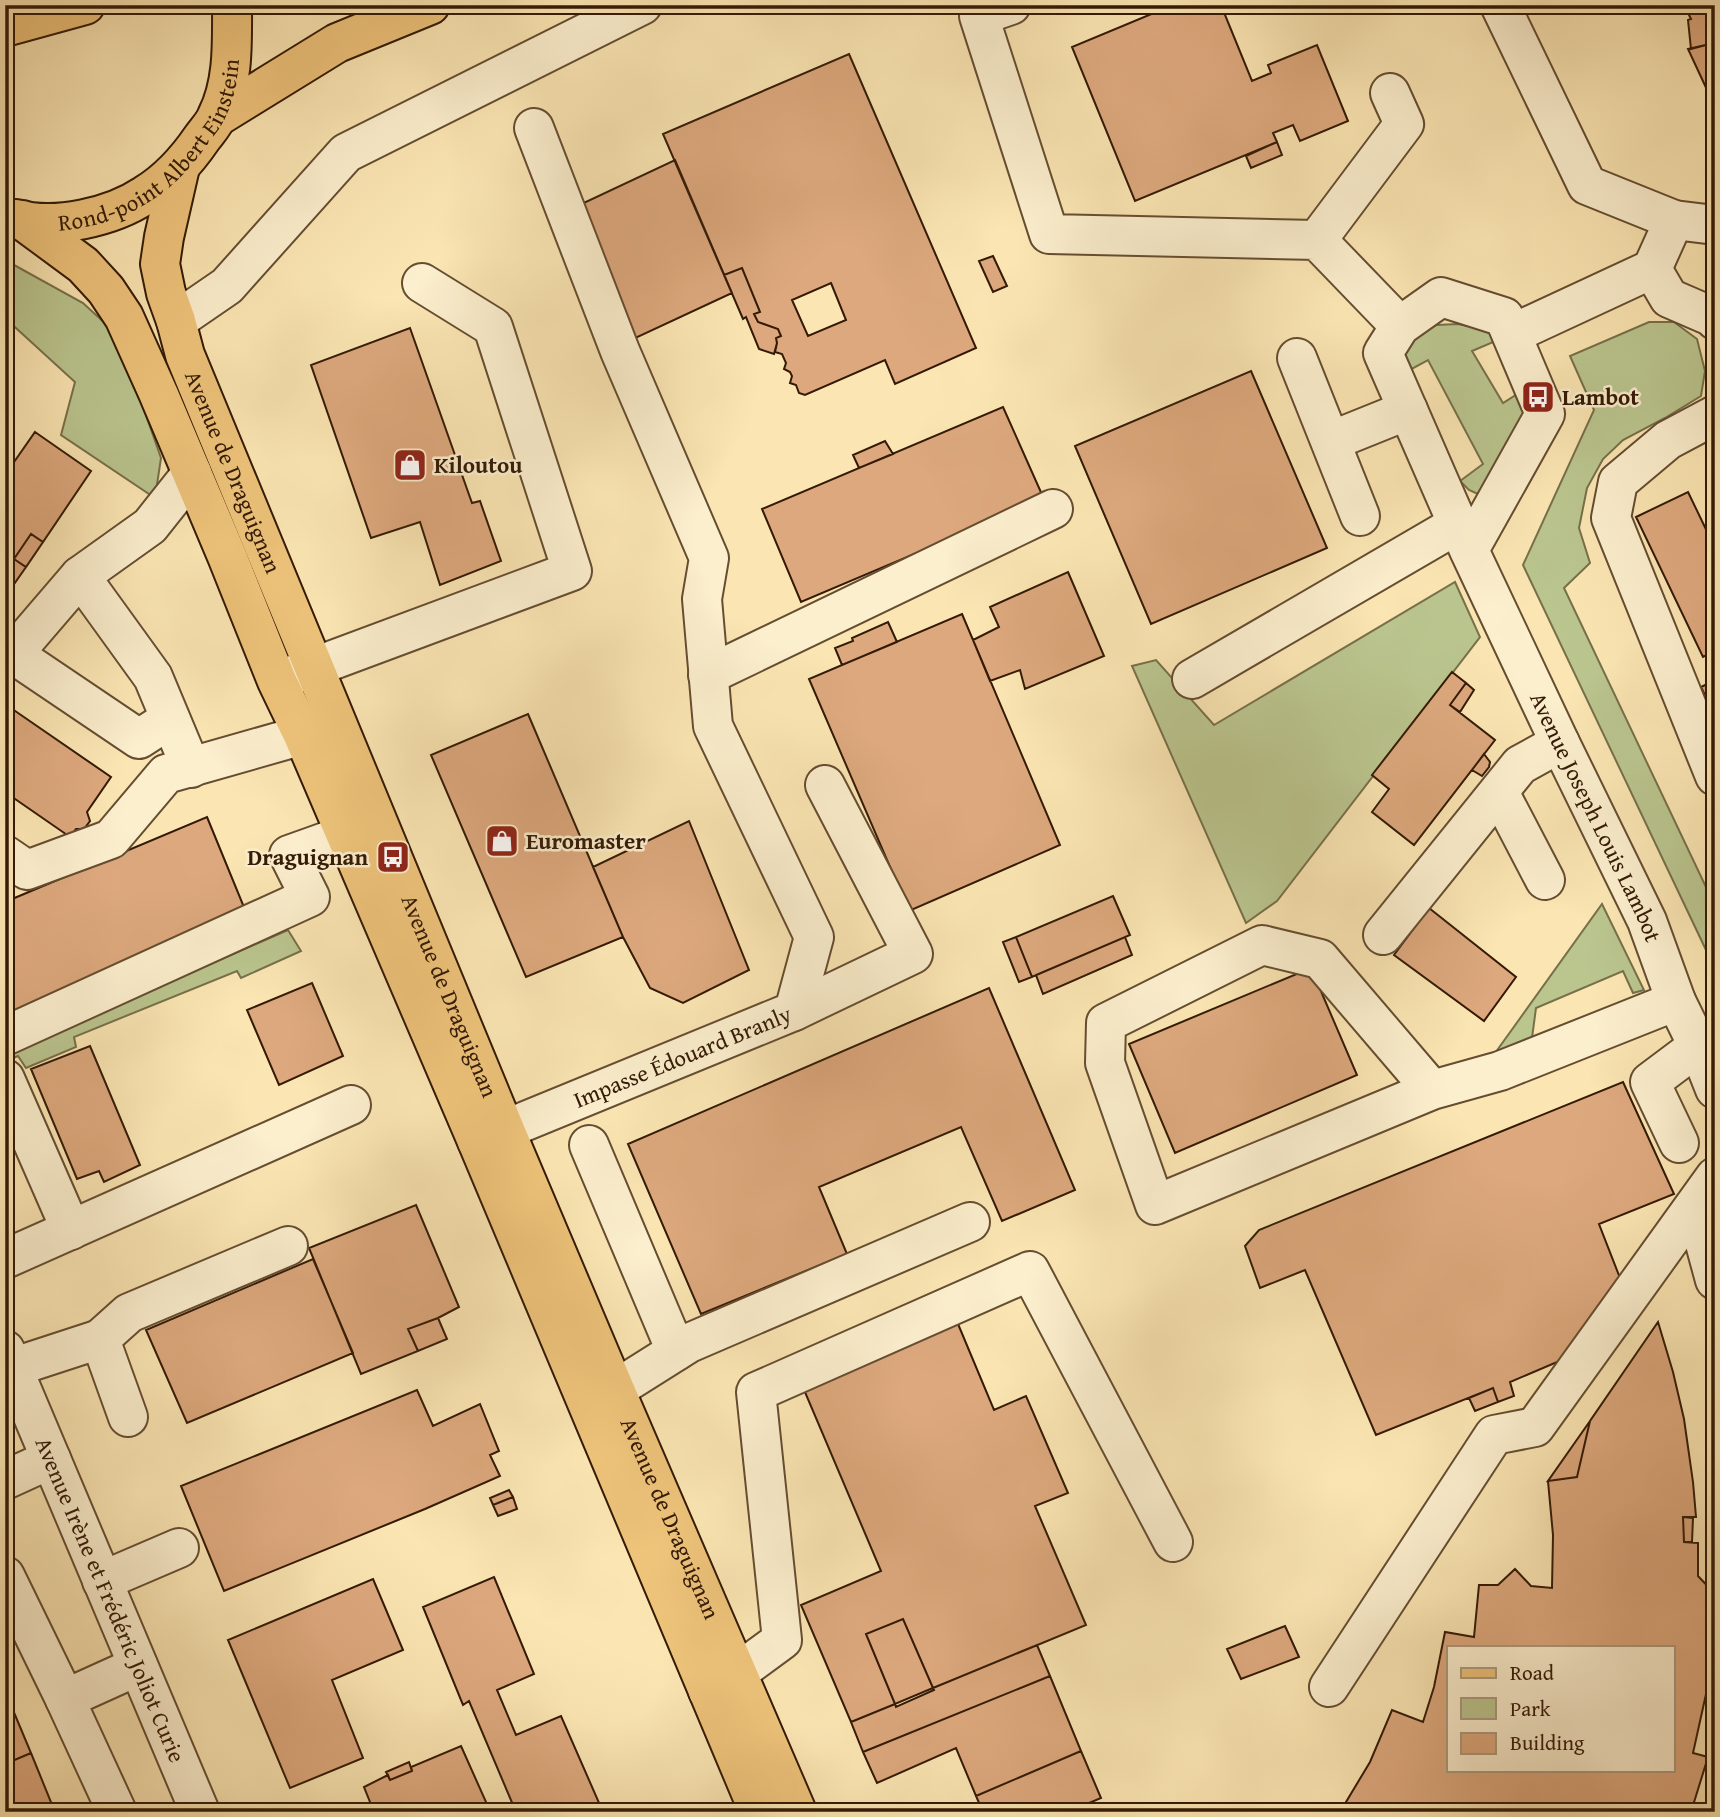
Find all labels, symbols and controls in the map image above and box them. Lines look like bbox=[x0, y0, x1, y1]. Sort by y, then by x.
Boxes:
street label: Rond-point Albert Einstein bbox=[56, 57, 247, 239]
street label: Avenue de Draguignan bbox=[177, 365, 290, 578]
bus stop icon: Lambot bbox=[1519, 378, 1557, 416]
place label: Lambot bbox=[1562, 380, 1639, 413]
shop icon: Kiloutou bbox=[391, 446, 429, 484]
place label: Kiloutou bbox=[434, 448, 523, 481]
street label: Avenue Joseph Louis Lambot bbox=[1522, 686, 1670, 946]
shop icon: Euromaster bbox=[483, 822, 521, 860]
place label: Euromaster bbox=[526, 824, 646, 857]
bus stop icon: Draguignan bbox=[374, 838, 412, 876]
place label: Draguignan bbox=[247, 840, 368, 873]
street label: Avenue de Draguignan bbox=[394, 889, 507, 1102]
street label: Impasse Édouard Branly bbox=[568, 997, 797, 1116]
street label: Avenue de Draguignan bbox=[613, 1412, 729, 1624]
street label: Avenue Irène et Frédéric Joliot Curie bbox=[28, 1432, 194, 1767]
legend bbox=[1447, 1646, 1674, 1772]
text: Road bbox=[1510, 1657, 1555, 1688]
text: Park bbox=[1510, 1693, 1551, 1724]
text: Building bbox=[1510, 1727, 1585, 1758]

